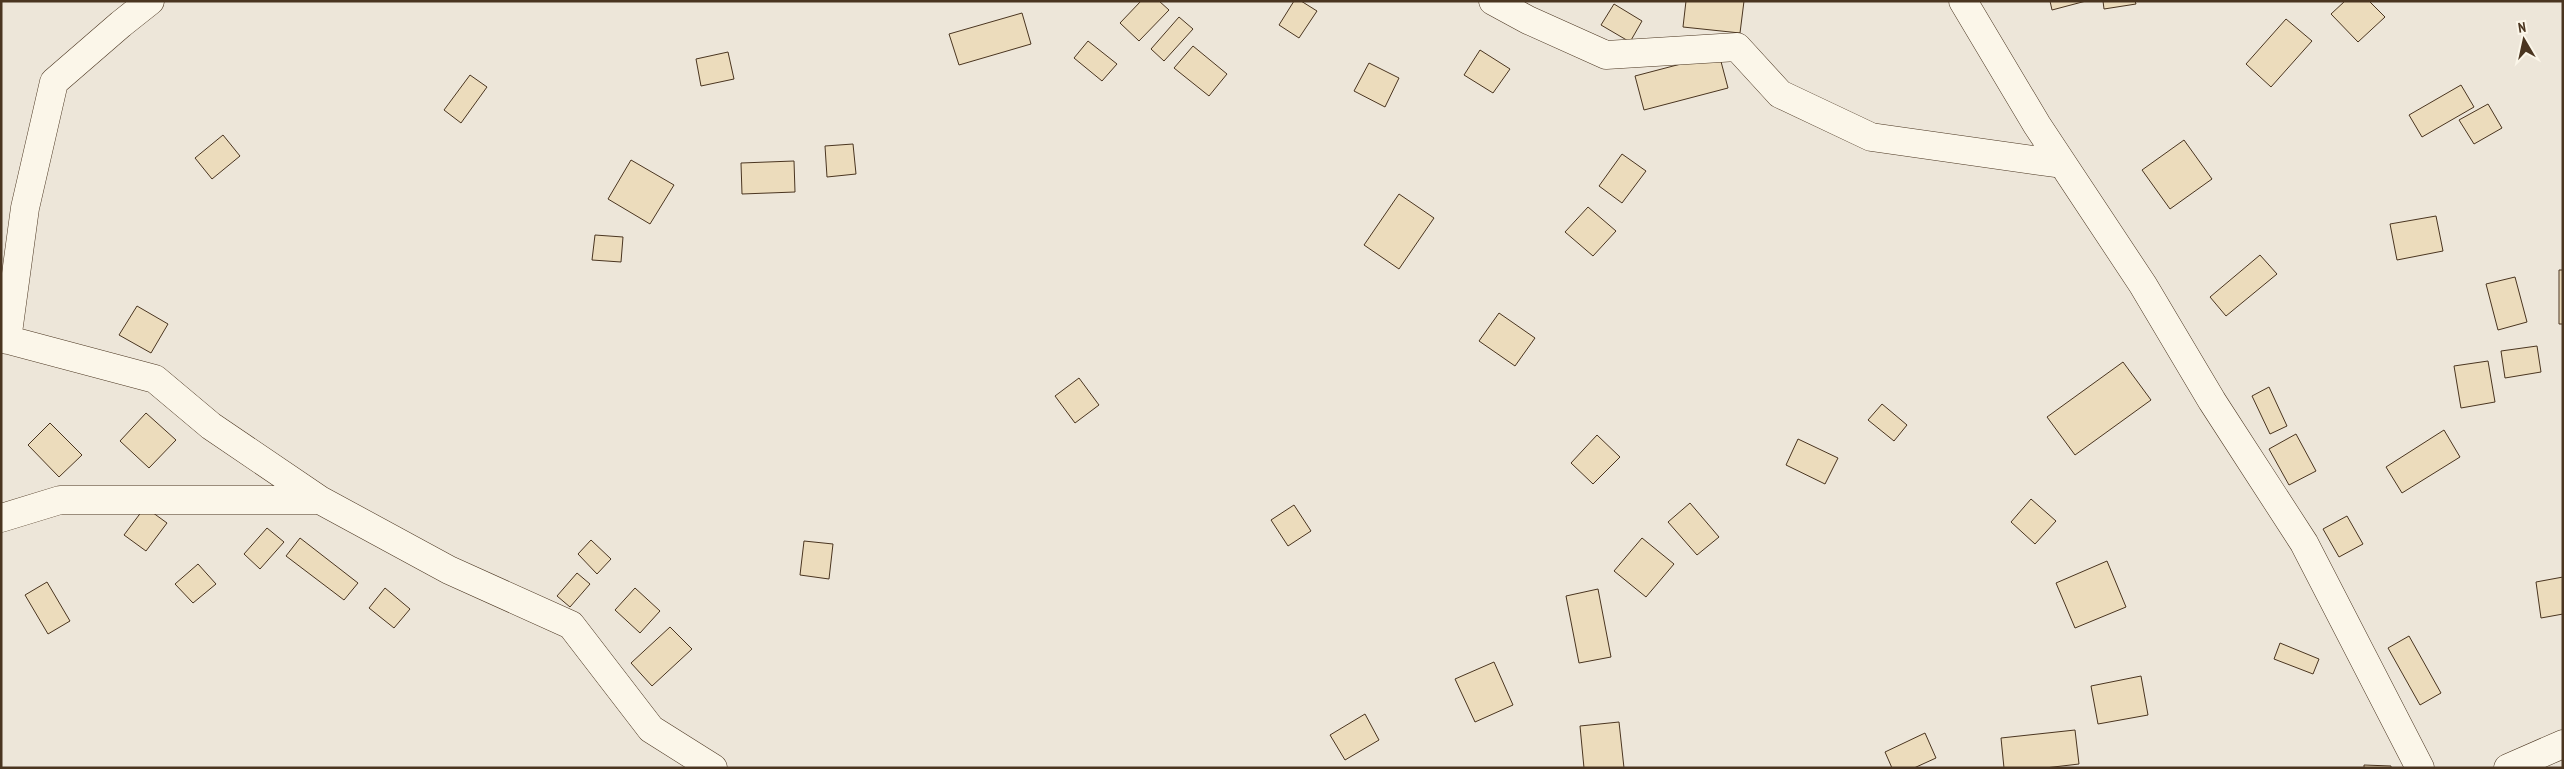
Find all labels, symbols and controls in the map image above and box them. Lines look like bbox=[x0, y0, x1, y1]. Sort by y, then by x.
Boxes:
north arrow bbox=[2499, 15, 2549, 65]
text: N bbox=[2517, 18, 2527, 37]

